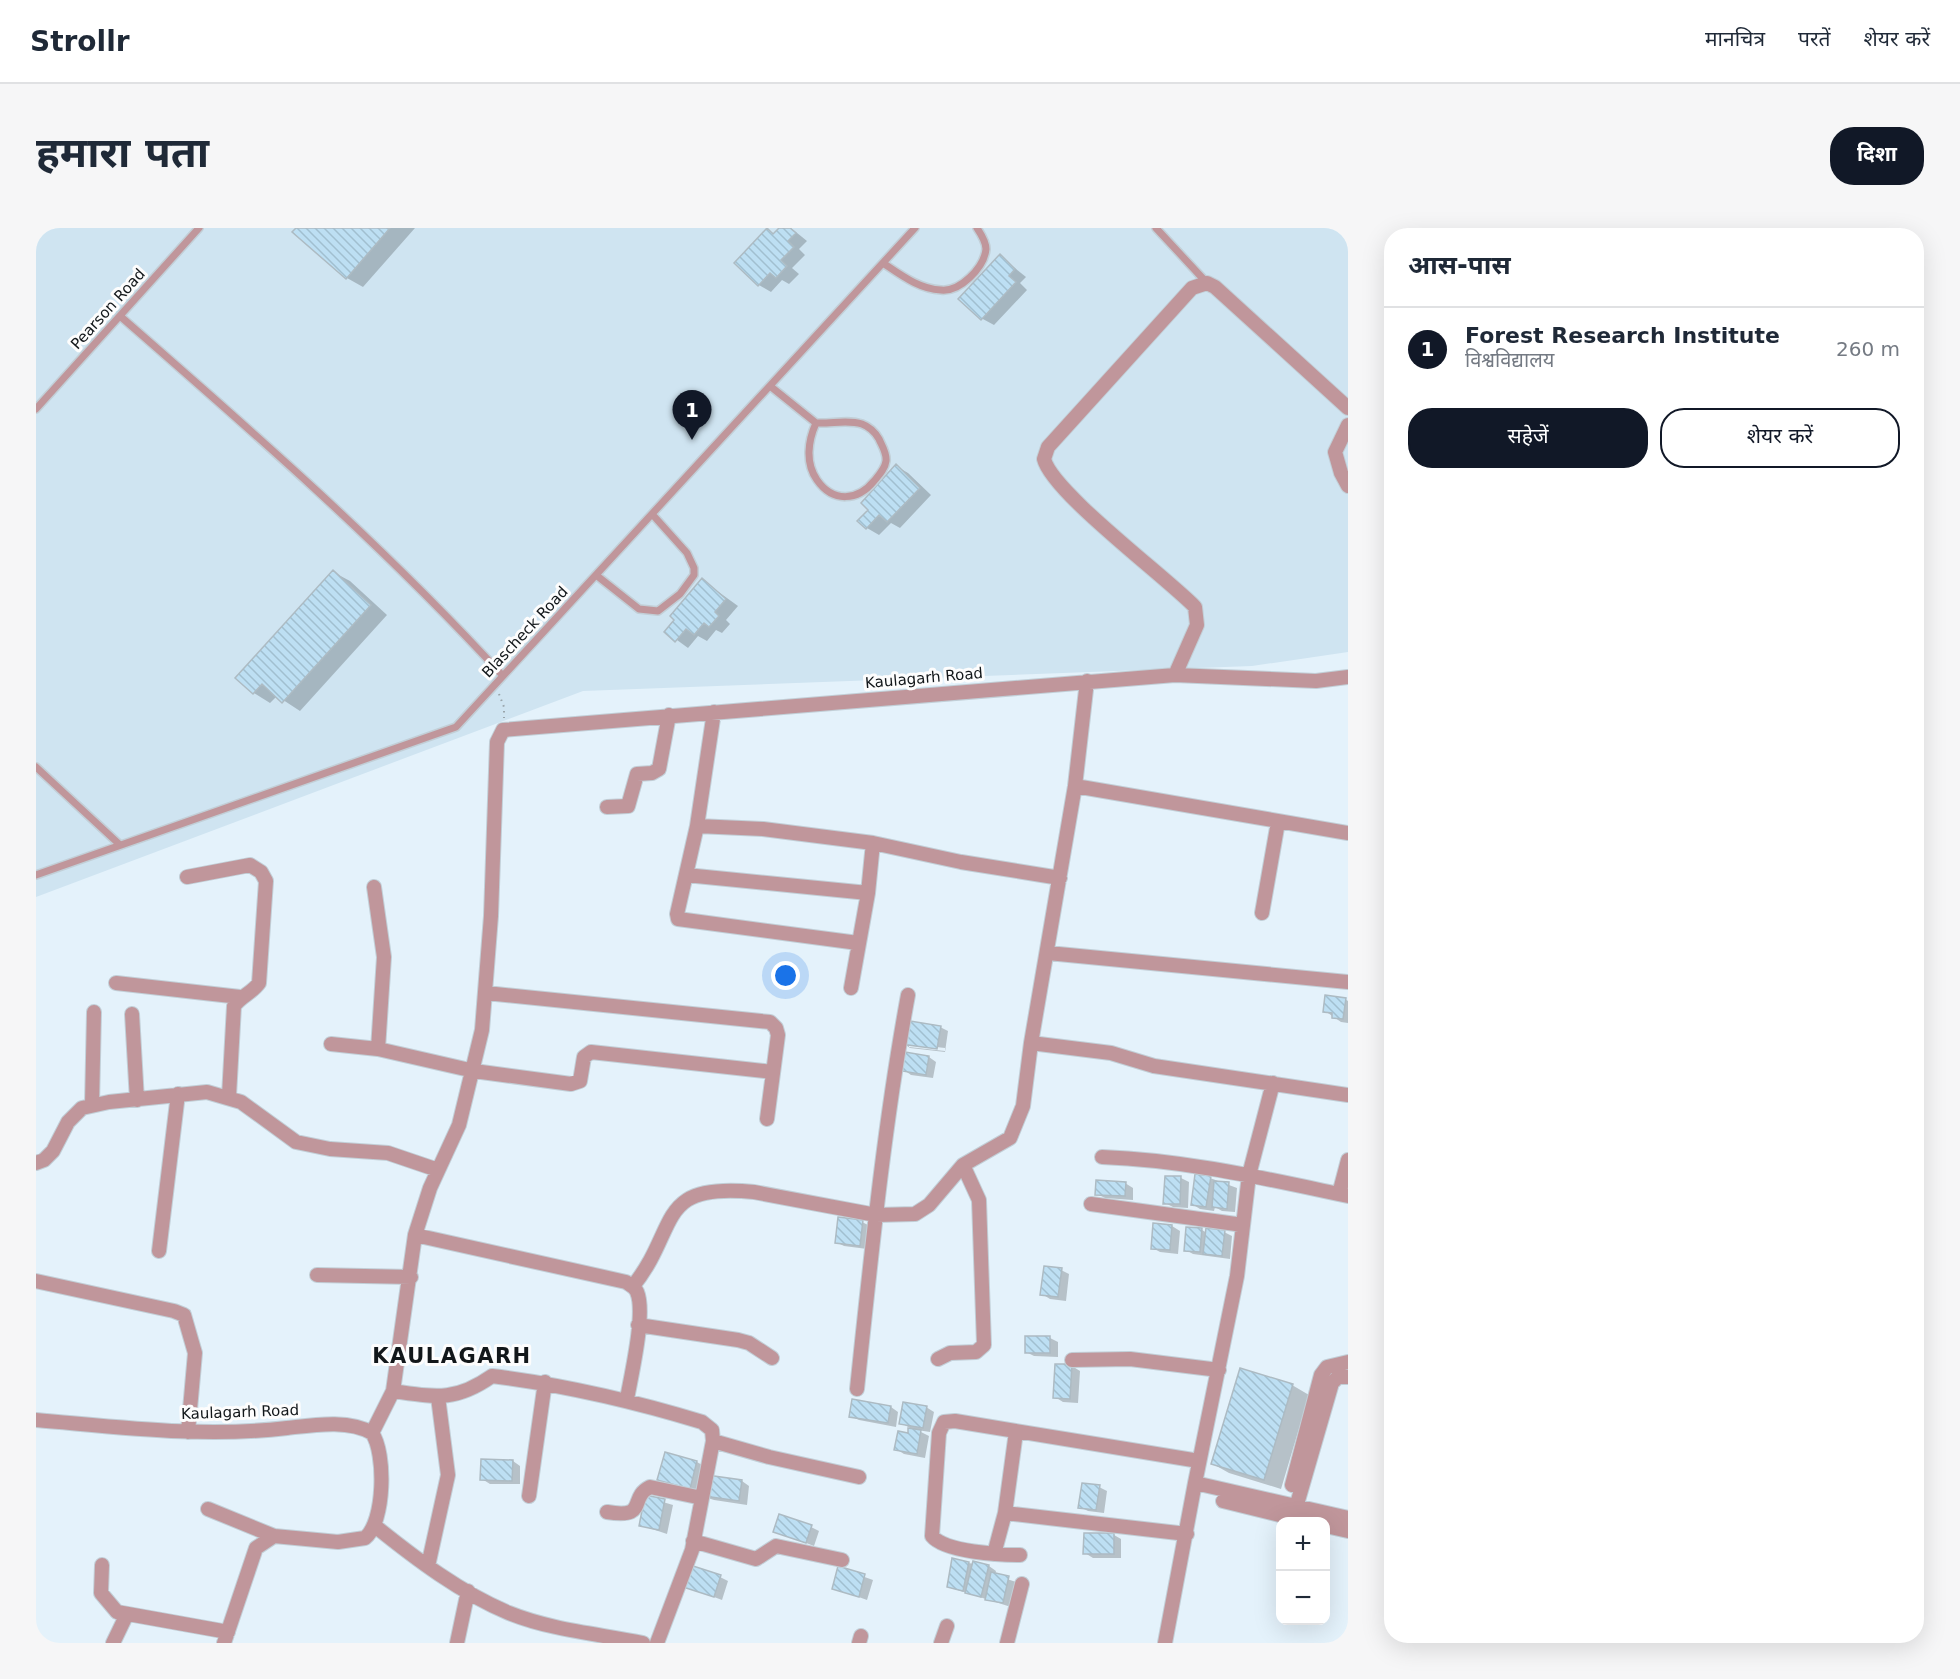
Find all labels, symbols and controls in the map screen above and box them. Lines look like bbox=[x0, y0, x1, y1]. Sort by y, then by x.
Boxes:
text: Strollr bbox=[30, 25, 130, 58]
text: मानचित्र bbox=[1705, 27, 1765, 51]
text: परतें bbox=[1798, 27, 1831, 51]
text: शेयर करें bbox=[1864, 27, 1930, 51]
button: दिशा bbox=[1830, 127, 1924, 185]
text: हमारा पता bbox=[36, 128, 209, 177]
text: आस-पास bbox=[1408, 250, 1511, 280]
street label: Pearson Road bbox=[67, 265, 149, 353]
text: Forest Research Institute bbox=[1465, 323, 1780, 348]
text: 1 bbox=[1421, 337, 1434, 361]
text: 260 m bbox=[1836, 337, 1900, 361]
text: विश्वविद्यालय bbox=[1465, 348, 1554, 372]
pin: 1 bbox=[672, 390, 712, 440]
button: सहेजें bbox=[1408, 408, 1648, 468]
button: शेयर करें bbox=[1660, 408, 1900, 468]
street label: Blascheck Road bbox=[478, 583, 572, 681]
street label: Kaulagarh Road bbox=[864, 664, 984, 692]
your location bbox=[771, 961, 800, 990]
district label: KAULAGARH bbox=[372, 1344, 532, 1368]
street label: Kaulagarh Road bbox=[181, 1401, 299, 1423]
map controls bbox=[1276, 1517, 1330, 1625]
button: + bbox=[1276, 1517, 1330, 1571]
button: − bbox=[1276, 1571, 1330, 1625]

